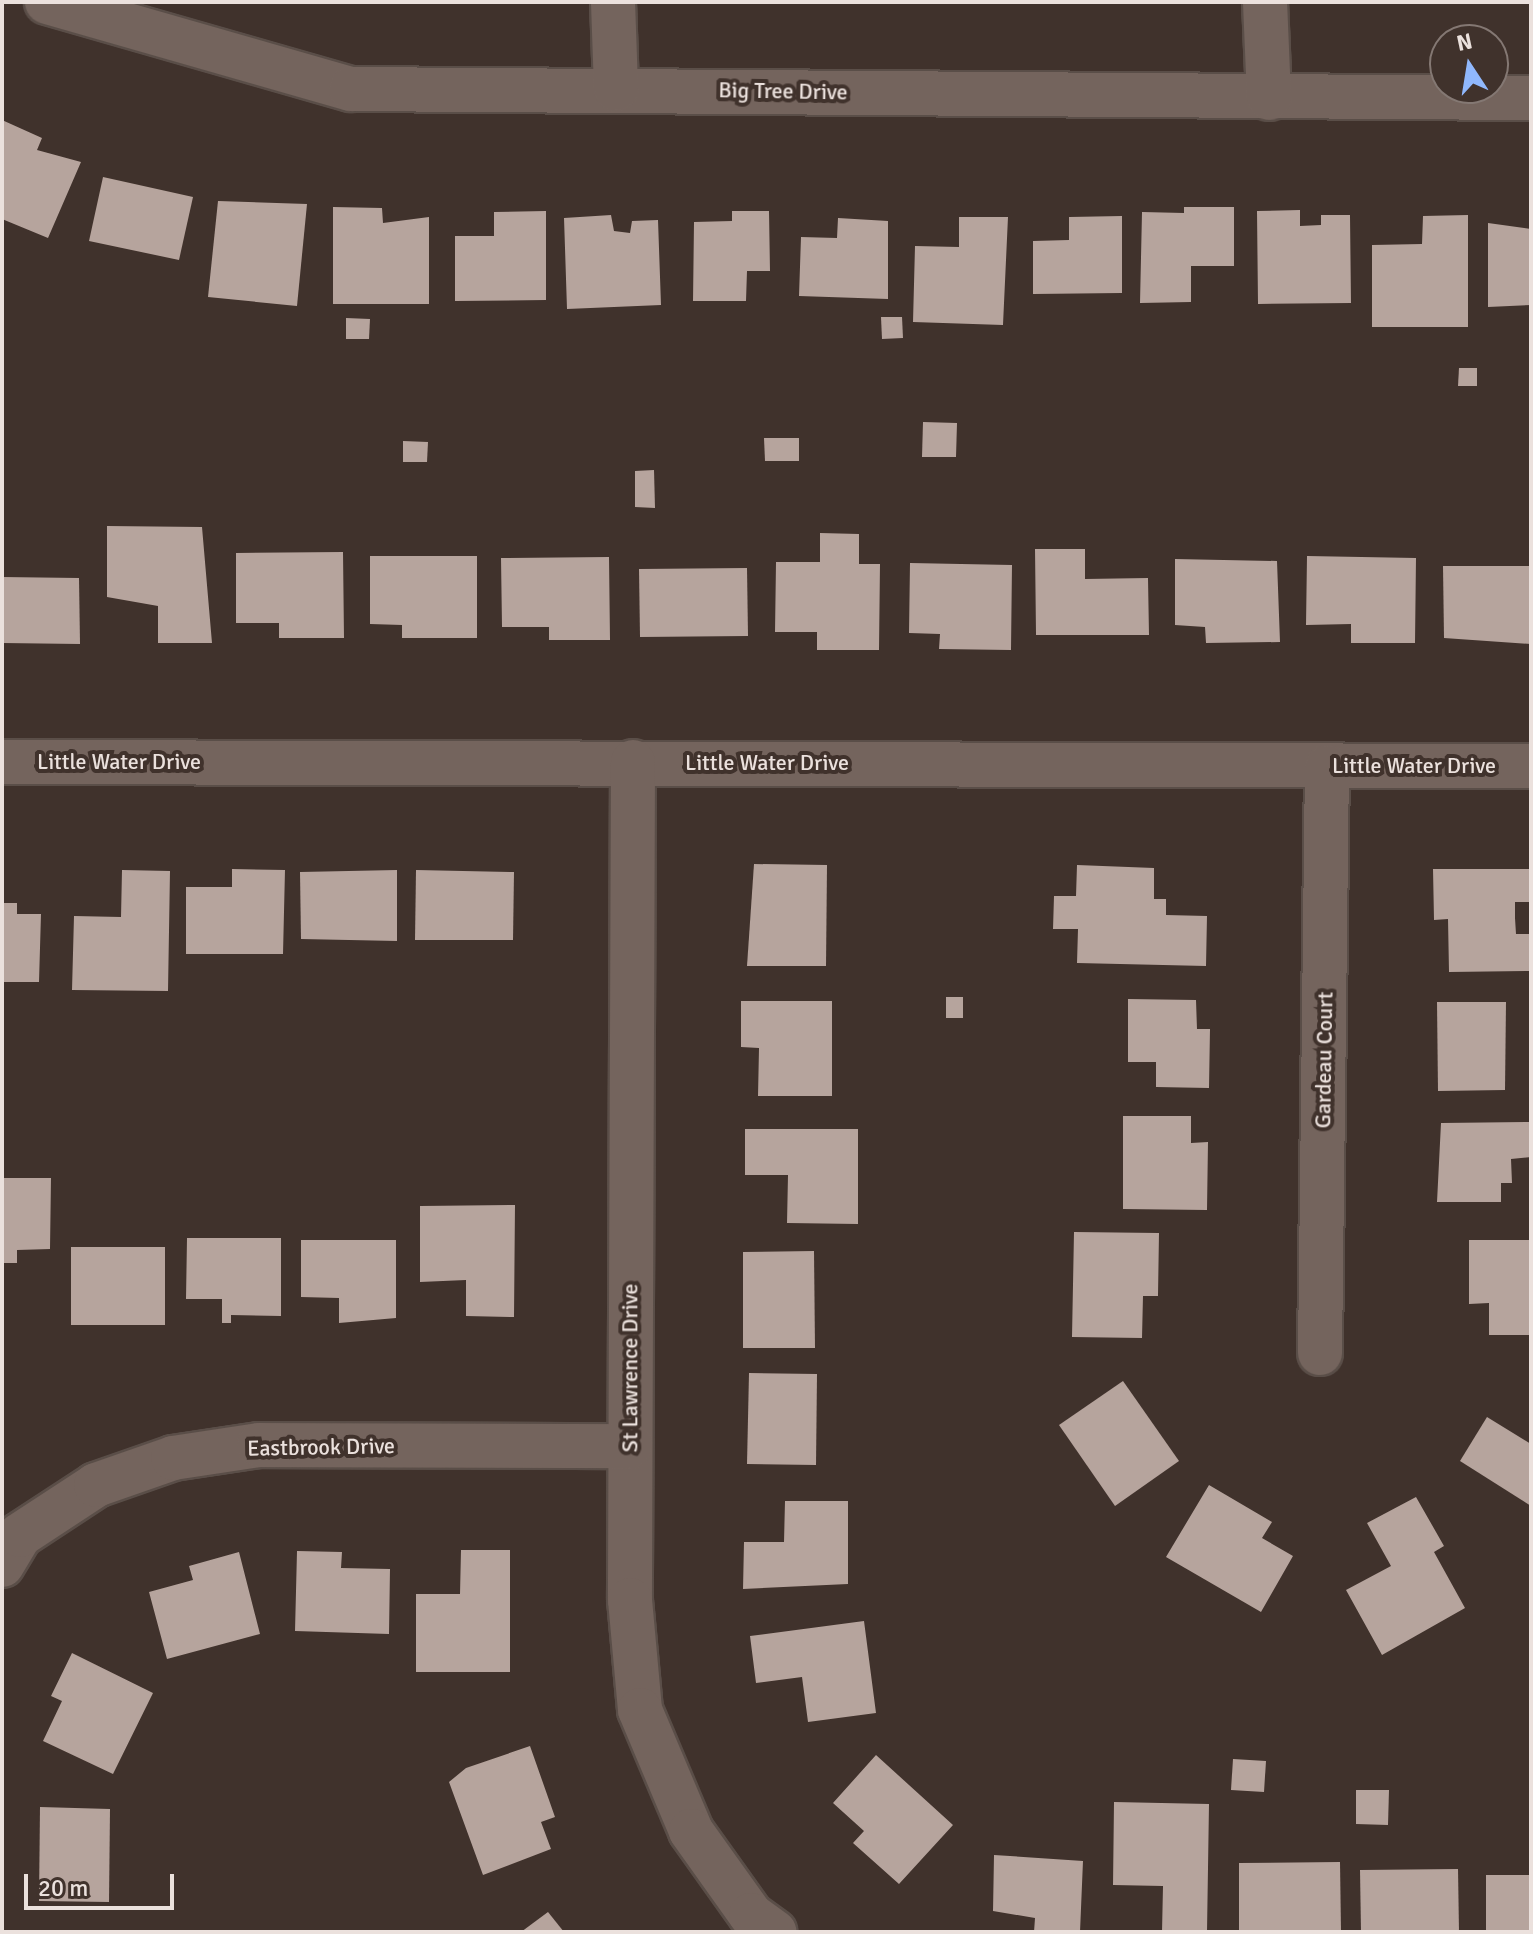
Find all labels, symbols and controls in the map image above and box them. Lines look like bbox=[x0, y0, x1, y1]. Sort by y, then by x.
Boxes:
north arrow bbox=[1429, 24, 1509, 104]
text: N bbox=[1454, 27, 1475, 57]
street label: Big Tree Drive bbox=[718, 77, 848, 105]
street label: Little Water Drive bbox=[37, 749, 201, 775]
street label: Little Water Drive bbox=[685, 750, 849, 776]
street label: Little Water Drive bbox=[1332, 753, 1496, 779]
street label: Gardeau Court bbox=[1310, 991, 1338, 1129]
street label: St Lawrence Drive bbox=[617, 1284, 643, 1452]
street label: Eastbrook Drive bbox=[247, 1433, 395, 1461]
scale bar bbox=[28, 1858, 178, 1908]
text: 20 m bbox=[38, 1873, 88, 1903]

